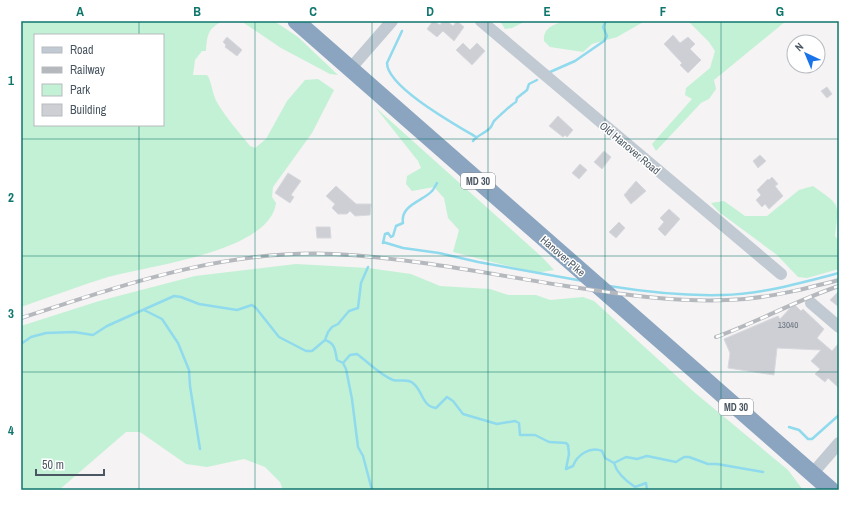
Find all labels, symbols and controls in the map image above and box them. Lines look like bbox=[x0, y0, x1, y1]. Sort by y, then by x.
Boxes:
text: A bbox=[76, 3, 84, 20]
text: B bbox=[193, 3, 201, 20]
text: C bbox=[309, 3, 317, 20]
text: D bbox=[426, 3, 434, 20]
text: E bbox=[543, 3, 551, 20]
text: F bbox=[660, 3, 667, 20]
text: G bbox=[776, 3, 784, 20]
legend bbox=[34, 34, 164, 126]
north arrow bbox=[786, 34, 826, 74]
text: N bbox=[792, 40, 806, 54]
text: Road bbox=[70, 42, 94, 58]
text: Railway bbox=[70, 62, 105, 78]
text: 1 bbox=[8, 72, 14, 89]
text: Park bbox=[70, 82, 90, 98]
text: Building bbox=[70, 102, 107, 118]
street label: Old Hanover Road bbox=[597, 119, 663, 177]
road number: MD 30 bbox=[461, 173, 495, 189]
text: 2 bbox=[8, 189, 14, 206]
street label: Hanover Pike bbox=[538, 233, 588, 279]
text: 3 bbox=[8, 305, 14, 322]
house number: 13040 bbox=[778, 319, 798, 331]
road number: MD 30 bbox=[719, 399, 753, 415]
text: 4 bbox=[8, 422, 14, 439]
scale bar bbox=[36, 451, 104, 477]
text: 50 m bbox=[42, 457, 64, 473]

